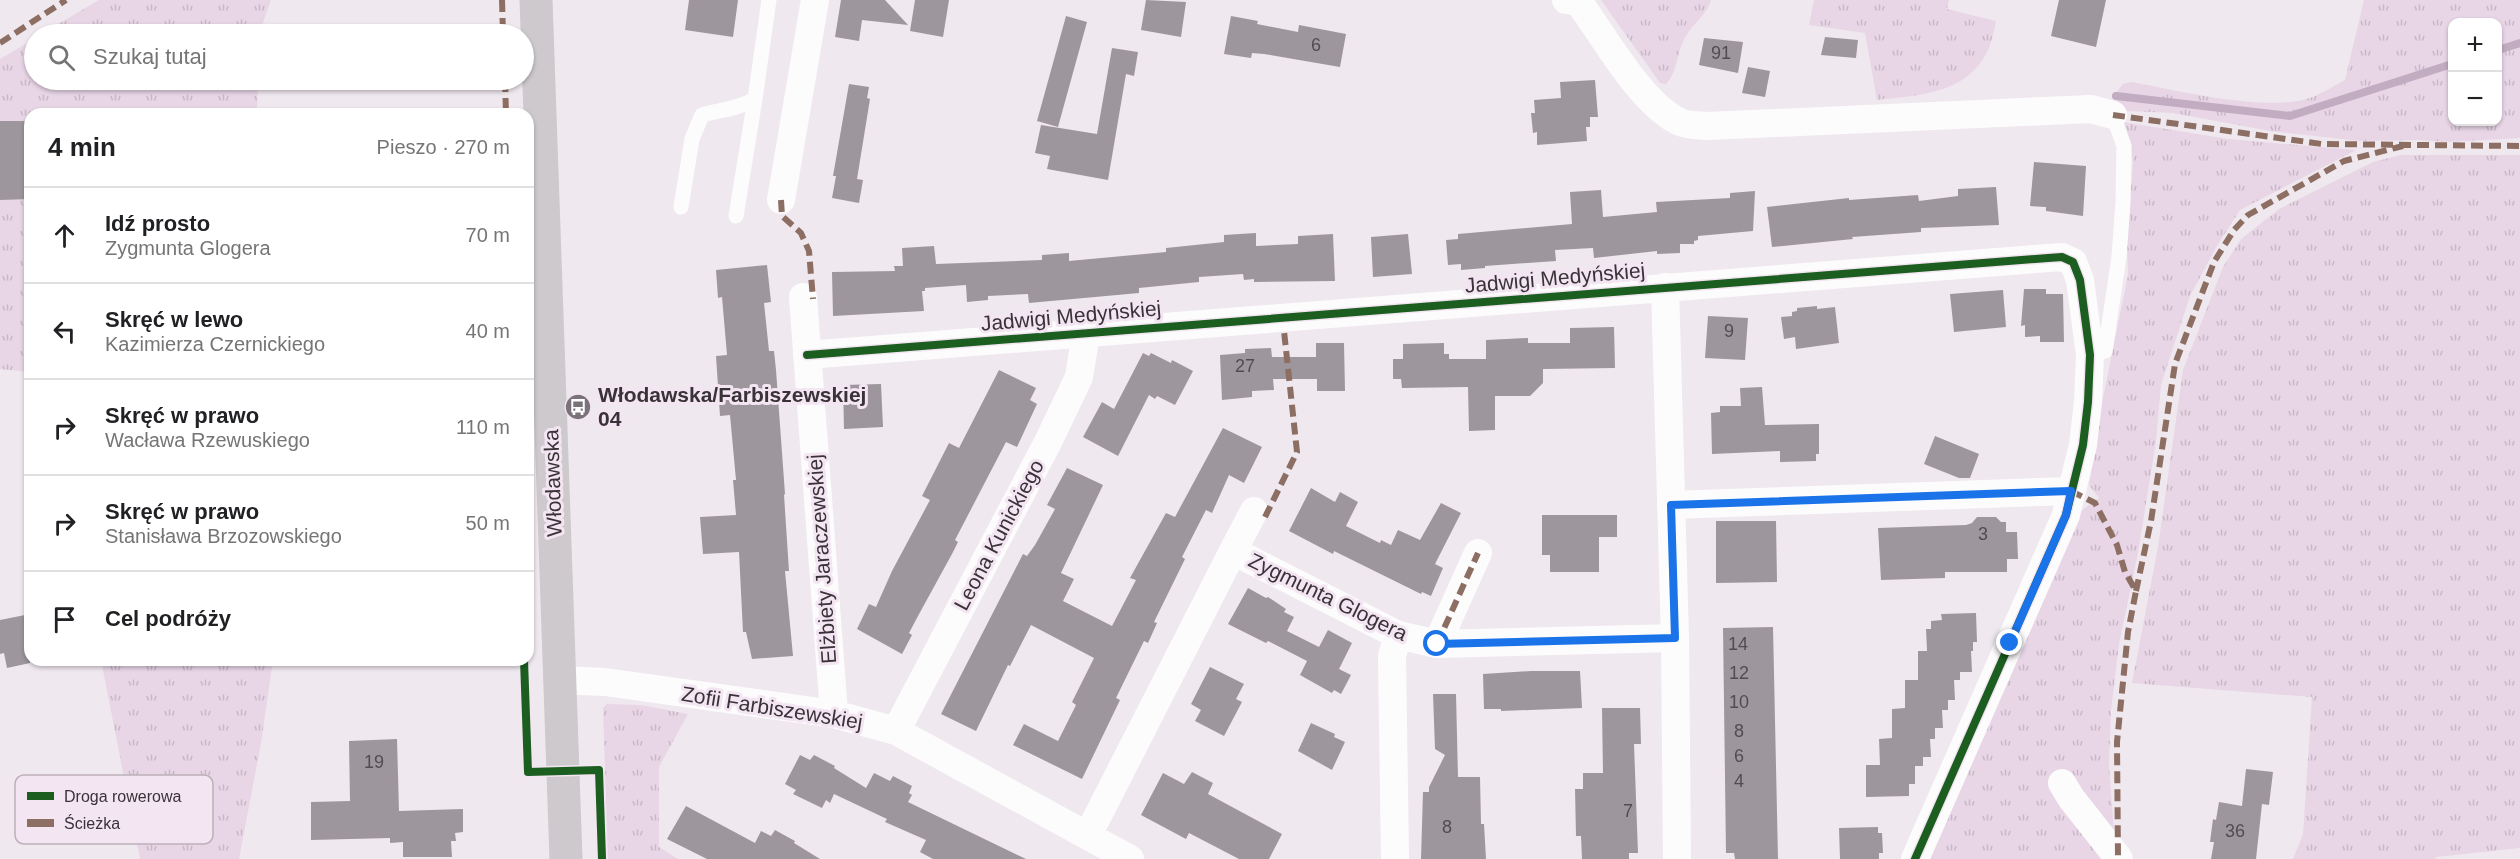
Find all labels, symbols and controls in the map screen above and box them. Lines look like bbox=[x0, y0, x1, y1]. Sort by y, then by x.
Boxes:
map controls bbox=[2448, 18, 2502, 126]
button: + bbox=[2448, 18, 2502, 72]
search box bbox=[24, 24, 534, 90]
house number: 6 bbox=[1311, 35, 1321, 55]
icon: search bbox=[45, 41, 78, 74]
house number: 91 bbox=[1711, 43, 1731, 63]
text: Szukaj tutaj bbox=[93, 44, 207, 69]
button: − bbox=[2448, 72, 2502, 126]
text: 4 min bbox=[48, 132, 116, 162]
text: Pieszo · 270 m bbox=[377, 136, 510, 158]
text: Idź prosto bbox=[105, 211, 210, 236]
icon: ahead bbox=[48, 219, 81, 252]
text: 70 m bbox=[466, 224, 510, 246]
text: Zygmunta Glogera bbox=[105, 237, 271, 259]
street label: Jadwigi Medyńskiej bbox=[1464, 258, 1646, 297]
street label: Jadwigi Medyńskiej bbox=[980, 296, 1162, 335]
text: Skręć w lewo bbox=[105, 307, 243, 332]
icon: left bbox=[48, 315, 81, 348]
text: 40 m bbox=[466, 320, 510, 342]
house number: 9 bbox=[1724, 321, 1734, 341]
text: Kazimierza Czernickiego bbox=[105, 333, 325, 355]
house number: 27 bbox=[1235, 356, 1255, 376]
place label: Włodawska/Farbiszewskiej 04 bbox=[598, 383, 866, 430]
bus stop icon: Włodawska/Farbiszewskiej 04 bbox=[563, 392, 593, 422]
text: Skręć w prawo bbox=[105, 403, 259, 428]
icon: right bbox=[48, 411, 81, 444]
text: 110 m bbox=[456, 416, 510, 438]
text: Wacława Rzewuskiego bbox=[105, 429, 310, 451]
street label: Włodawska bbox=[539, 429, 566, 537]
street label: Elżbiety Jaraczewskiej bbox=[803, 453, 840, 665]
street label: Leona Kunickiego bbox=[949, 456, 1048, 614]
text: Skręć w prawo bbox=[105, 499, 259, 524]
icon: right bbox=[48, 507, 81, 540]
text: 50 m bbox=[466, 512, 510, 534]
house number: 3 bbox=[1978, 524, 1988, 544]
text: Stanisława Brzozowskiego bbox=[105, 525, 342, 547]
street label: Zygmunta Glogera bbox=[1245, 548, 1412, 645]
icon: arrive bbox=[48, 603, 81, 636]
text: Cel podróży bbox=[105, 606, 231, 631]
route end bbox=[1996, 629, 2022, 655]
route start bbox=[1423, 630, 1449, 656]
house number: 14 bbox=[1728, 634, 1748, 654]
house number: 12 bbox=[1729, 663, 1749, 683]
street label: Zofii Farbiszewskiej bbox=[680, 682, 864, 733]
house number: 10 bbox=[1729, 692, 1749, 712]
house number: 8 bbox=[1734, 721, 1744, 741]
house number: 6 bbox=[1734, 746, 1744, 766]
house number: 19 bbox=[364, 752, 384, 772]
house number: 4 bbox=[1734, 771, 1744, 791]
legend bbox=[15, 775, 213, 844]
text: Droga rowerowa bbox=[64, 788, 181, 805]
house number: 7 bbox=[1623, 801, 1633, 821]
text: Ścieżka bbox=[64, 814, 120, 832]
house number: 8 bbox=[1442, 817, 1452, 837]
house number: 36 bbox=[2225, 821, 2245, 841]

